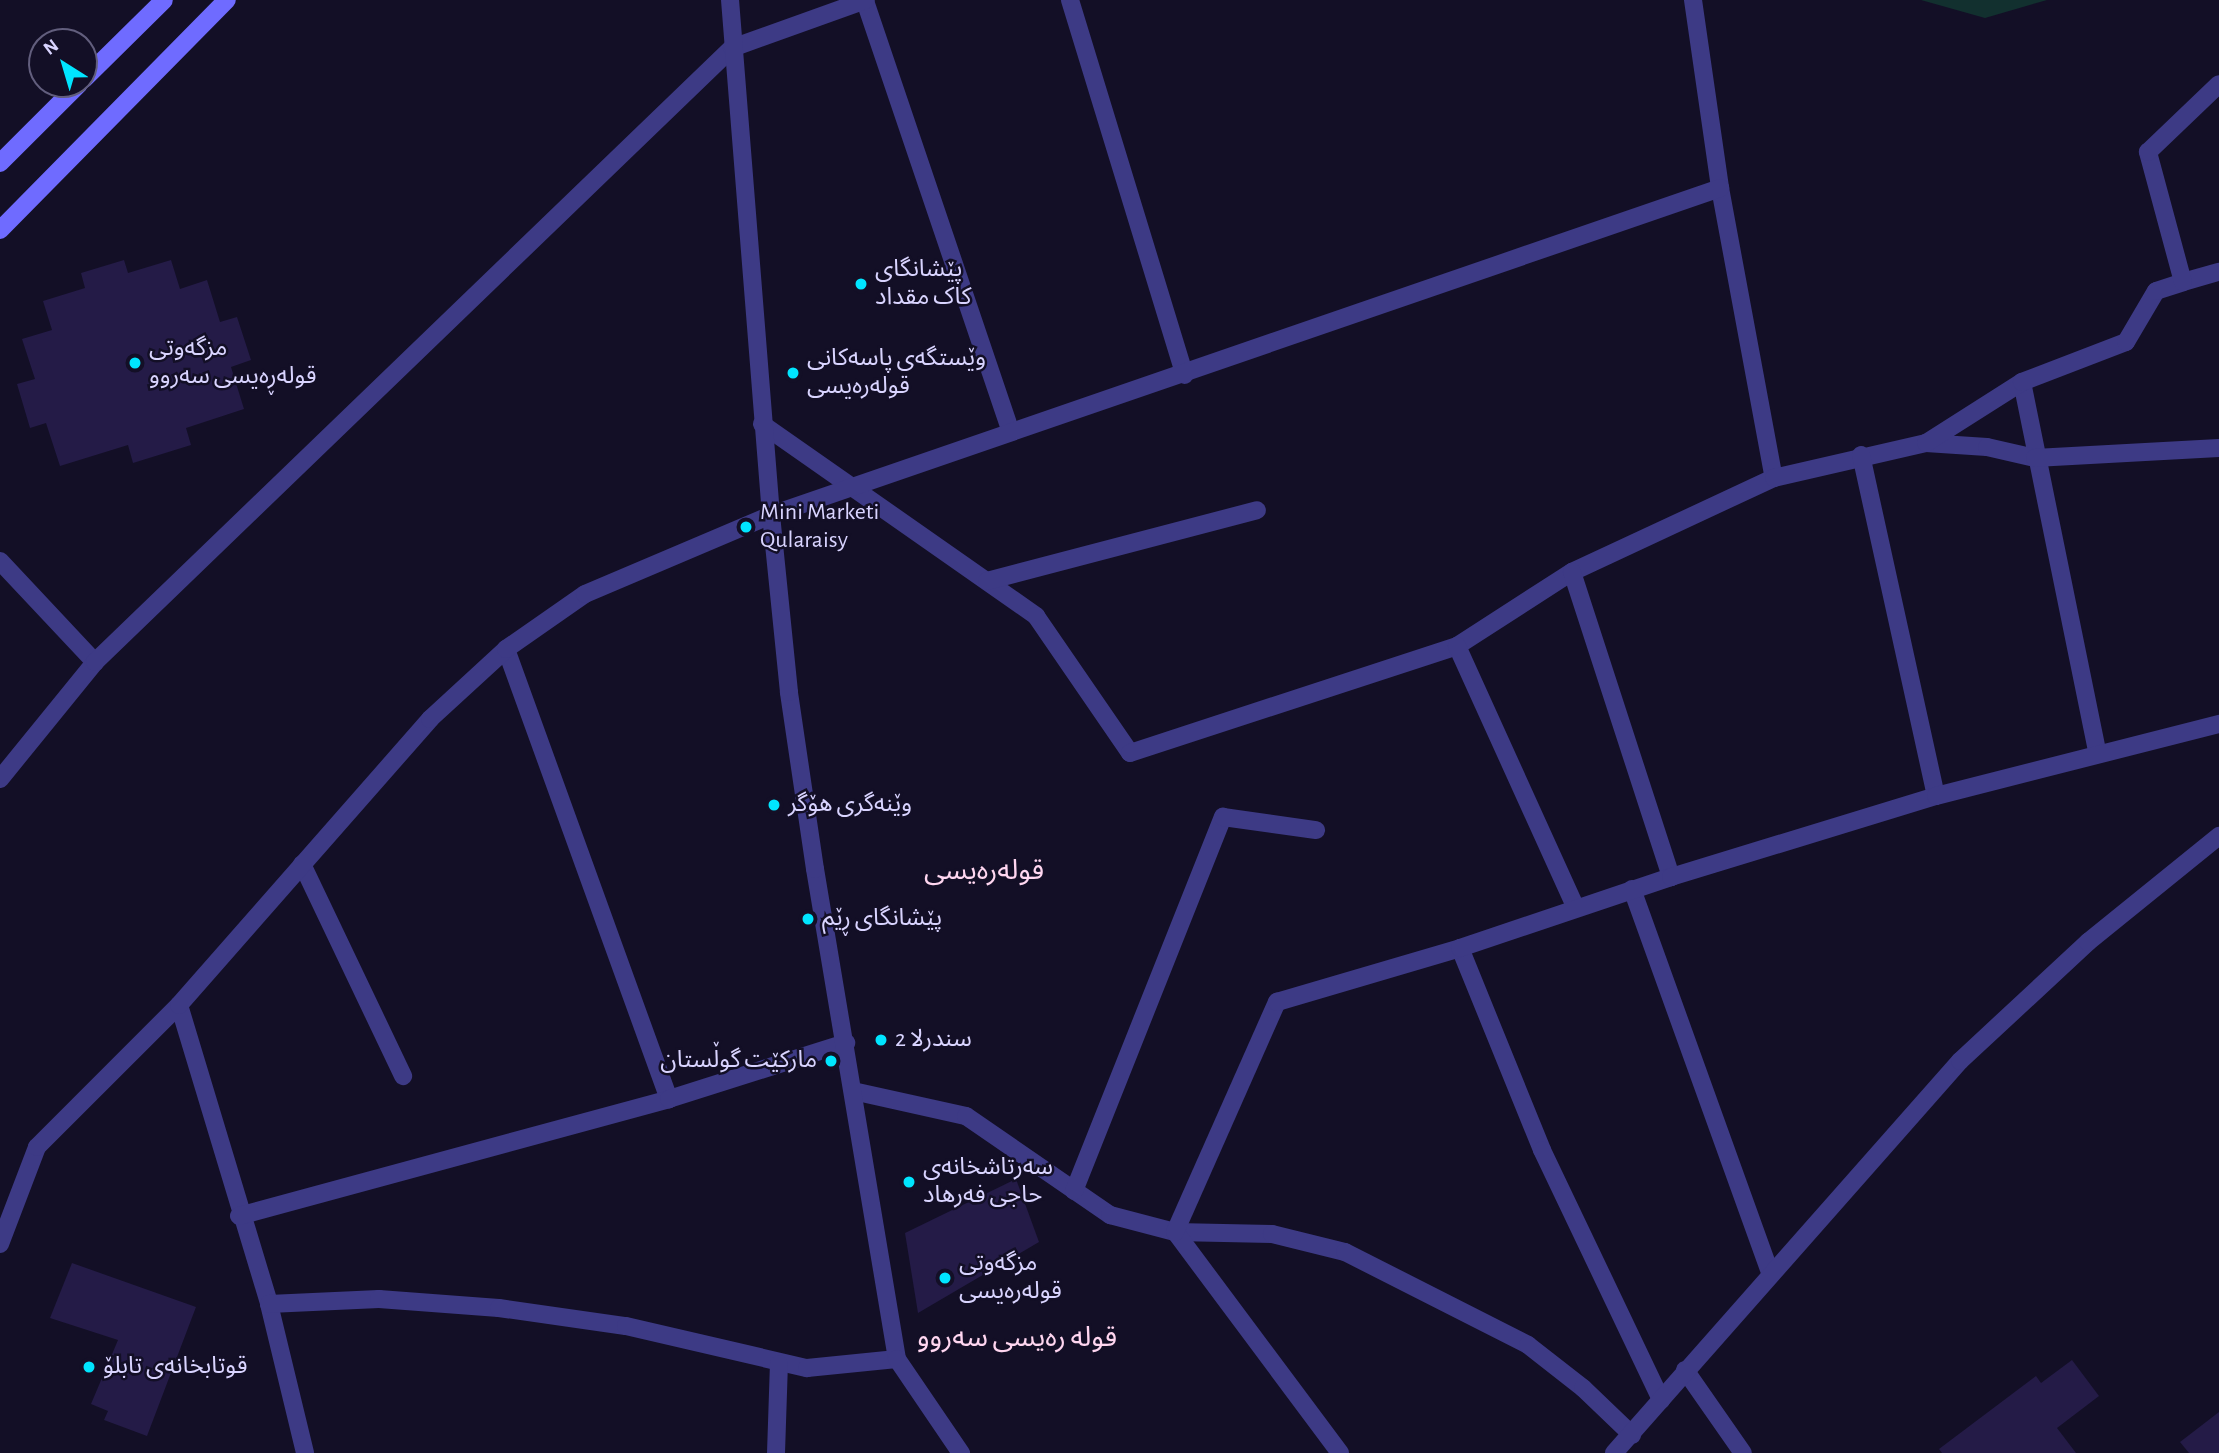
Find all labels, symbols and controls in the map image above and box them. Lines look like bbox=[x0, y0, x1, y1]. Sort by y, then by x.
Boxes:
north arrow bbox=[28, 28, 98, 98]
text: N bbox=[40, 36, 62, 59]
place label: پێشانگای کاک مقداد bbox=[875, 256, 971, 312]
marker: پێشانگای کاک مقداد bbox=[853, 276, 869, 292]
place label: مزگەوتی قولەڕەیسی سەروو bbox=[149, 335, 316, 391]
place label: وێستگەی پاسەكانی قولەرەیسی bbox=[807, 345, 986, 401]
marker: مزگەوتی قولەڕەیسی سەروو bbox=[127, 355, 143, 371]
marker: وێستگەی پاسەكانی قولەرەیسی bbox=[785, 365, 801, 381]
place label: Mini Marketi Qularaisy bbox=[760, 499, 879, 555]
marker: Mini Marketi Qularaisy bbox=[738, 519, 754, 535]
place label: وێنەگری هۆگر bbox=[788, 791, 912, 819]
marker: وێنەگری هۆگر bbox=[766, 797, 782, 813]
district label: قولەرەیسی bbox=[924, 854, 1044, 888]
place label: پێشانگای ڕێم bbox=[822, 905, 942, 933]
marker: پێشانگای ڕێم bbox=[800, 911, 816, 927]
place label: سندرلا 2 bbox=[895, 1026, 972, 1054]
marker: سندرلا 2 bbox=[873, 1032, 889, 1048]
place label: مارکێت گوڵستان bbox=[660, 1047, 817, 1075]
marker: مارکێت گوڵستان bbox=[823, 1053, 839, 1069]
place label: سەرتاشخانەی حاجی فەرهاد bbox=[923, 1154, 1053, 1210]
marker: سەرتاشخانەی حاجی فەرهاد bbox=[901, 1174, 917, 1190]
place label: مزگەوتی قولەرەیسی bbox=[959, 1250, 1062, 1306]
marker: مزگەوتی قولەرەیسی bbox=[937, 1270, 953, 1286]
district label: قولە رەیسی سەروو bbox=[917, 1321, 1117, 1355]
place label: قوتابخانەی تابلۆ bbox=[103, 1353, 247, 1381]
marker: قوتابخانەی تابلۆ bbox=[81, 1359, 97, 1375]

